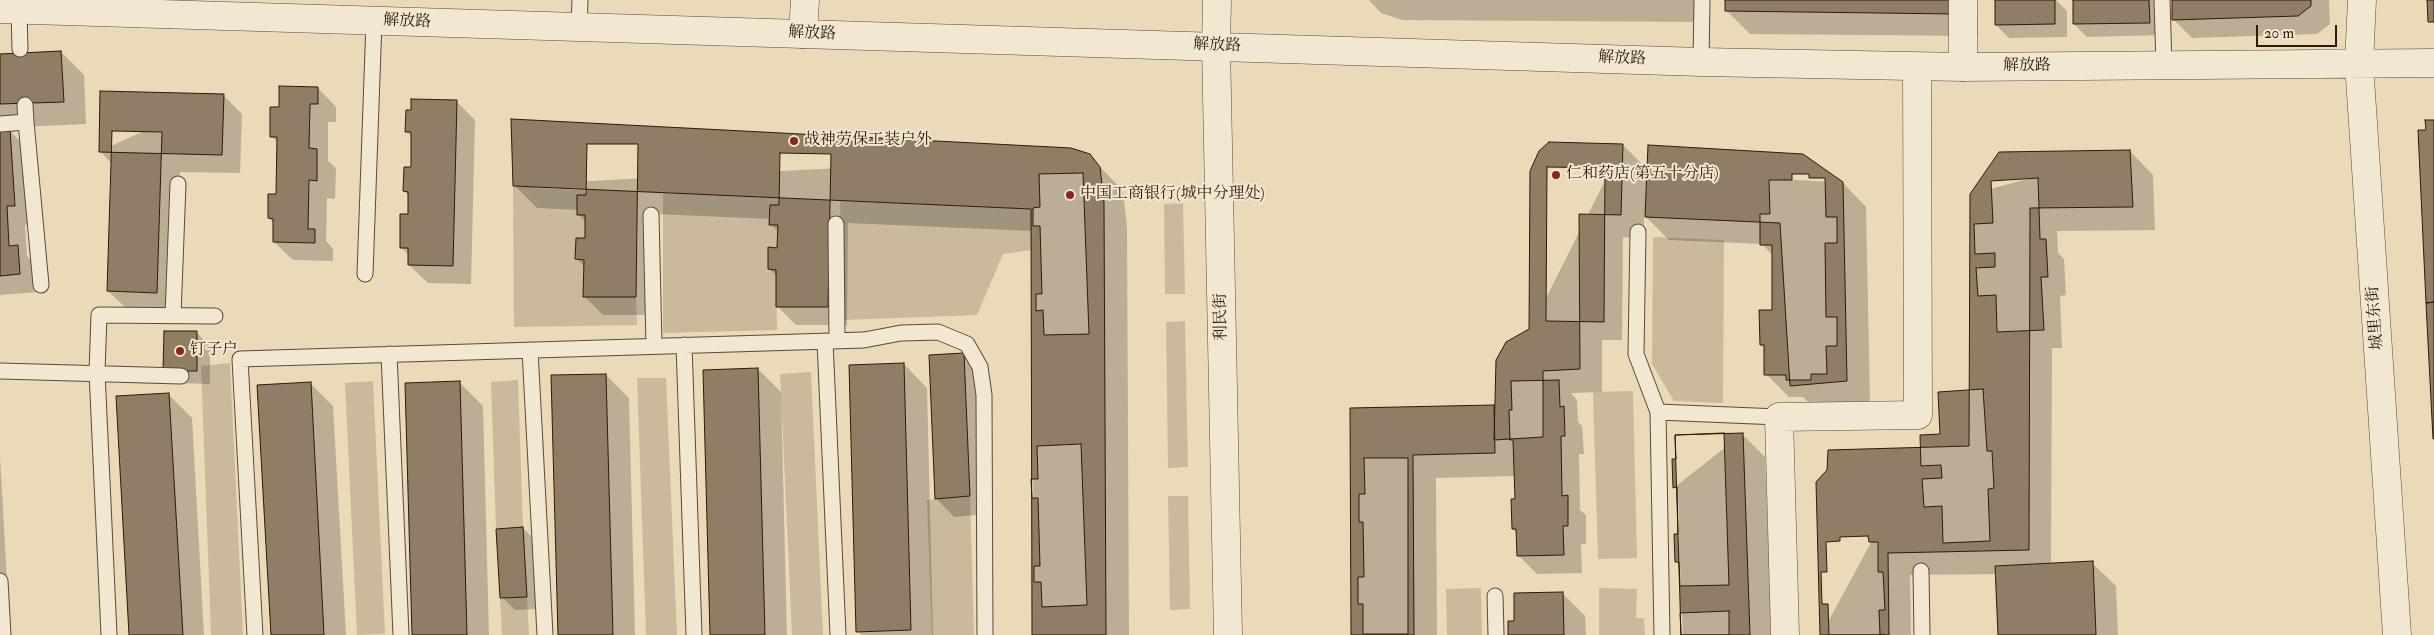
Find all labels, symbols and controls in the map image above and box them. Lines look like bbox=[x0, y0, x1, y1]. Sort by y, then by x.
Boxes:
street label: 解放路 bbox=[383, 12, 431, 32]
scale bar bbox=[2259, 15, 2340, 47]
street label: 解放路 bbox=[788, 24, 836, 44]
text: 20 m bbox=[2264, 24, 2294, 43]
street label: 解放路 bbox=[1193, 36, 1241, 56]
street label: 解放路 bbox=[1598, 49, 1646, 69]
street label: 解放路 bbox=[2003, 57, 2051, 77]
place label: 战神劳保工装户外 bbox=[804, 131, 932, 151]
marker: 战神劳保工装户外 bbox=[788, 135, 800, 147]
place label: 仁和药店(第五十分店) bbox=[1566, 165, 1719, 185]
marker: 仁和药店(第五十分店) bbox=[1550, 169, 1562, 181]
place label: 中国工商银行(城中分理处) bbox=[1080, 185, 1265, 205]
marker: 中国工商银行(城中分理处) bbox=[1064, 189, 1076, 201]
street label: 城里东街 bbox=[2364, 285, 2388, 351]
street label: 利民街 bbox=[1212, 293, 1232, 341]
place label: 钉子户 bbox=[190, 341, 238, 361]
marker: 钉子户 bbox=[174, 345, 186, 357]

